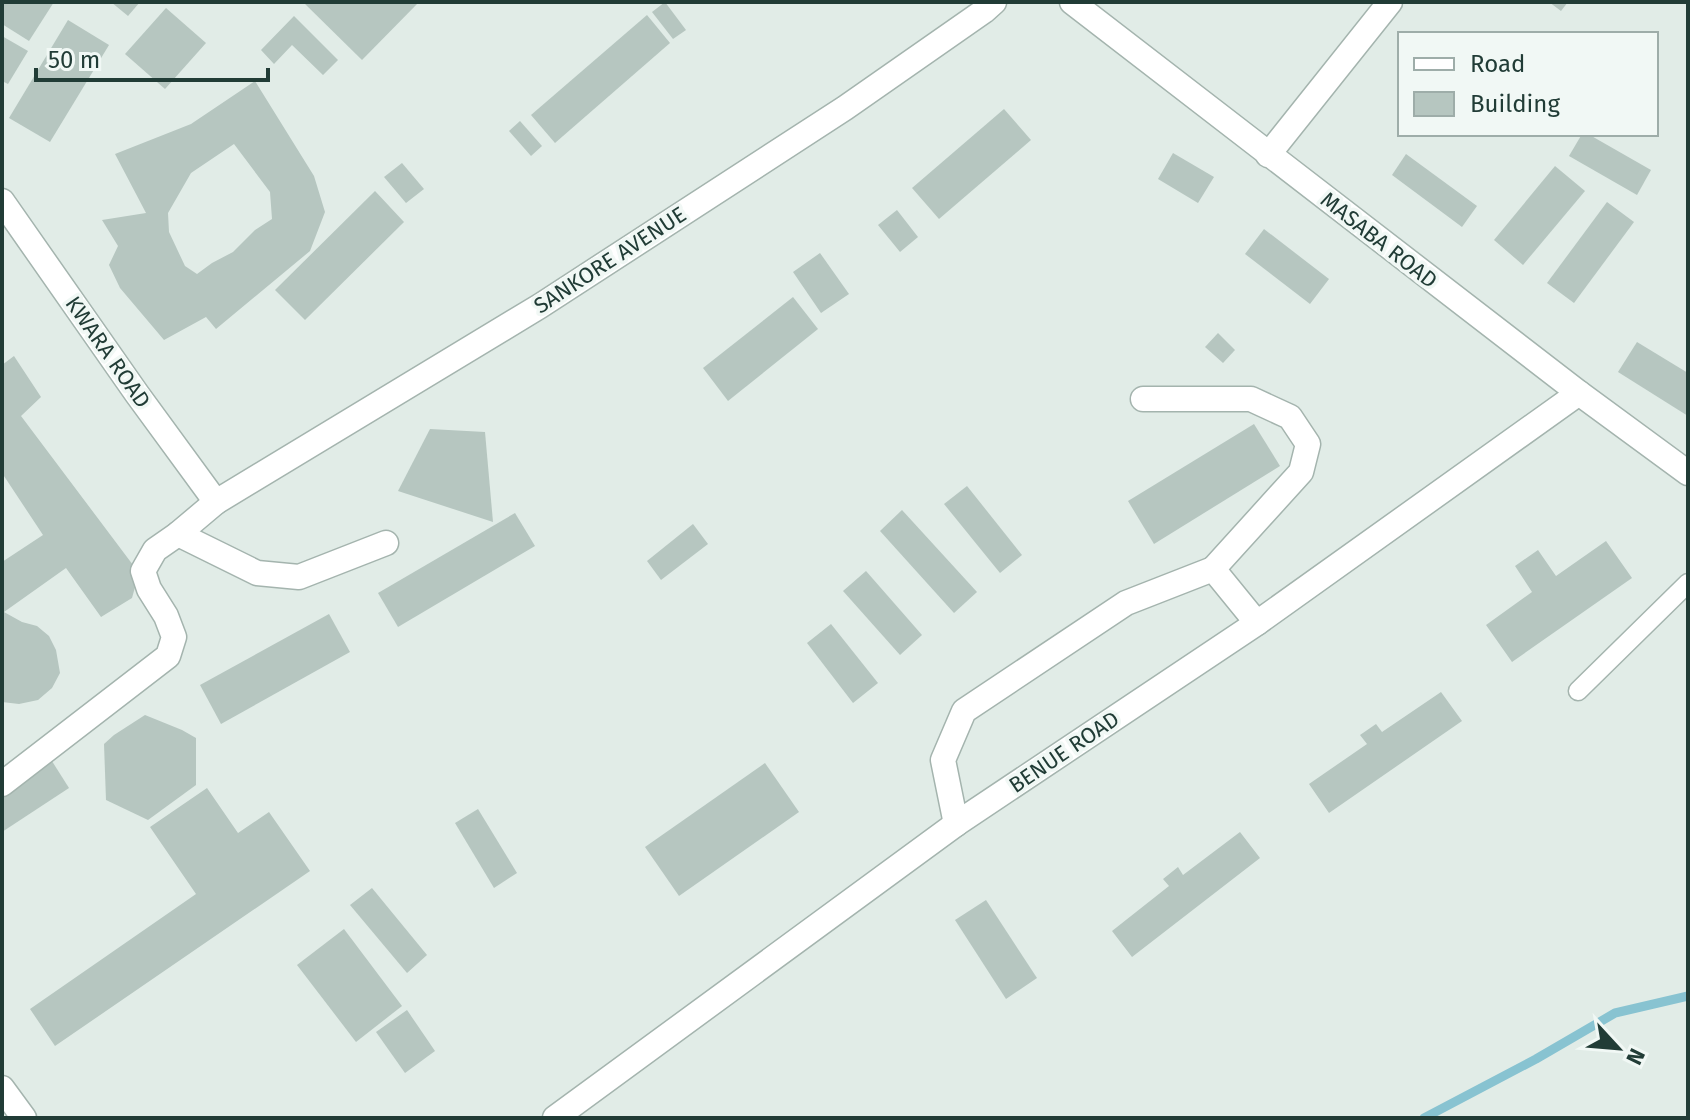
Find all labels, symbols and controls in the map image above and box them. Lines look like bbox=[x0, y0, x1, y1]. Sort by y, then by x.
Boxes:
scale bar bbox=[36, 32, 268, 82]
legend bbox=[1398, 32, 1658, 136]
text: 50 m bbox=[48, 46, 100, 74]
text: Road bbox=[1470, 50, 1525, 78]
text: Building bbox=[1470, 90, 1560, 118]
street label: MASABA ROAD bbox=[1315, 186, 1443, 294]
street label: SANKORE AVENUE bbox=[529, 201, 691, 319]
street label: KWARA ROAD bbox=[60, 291, 156, 413]
street label: BENUE ROAD bbox=[1004, 705, 1124, 799]
north arrow bbox=[1578, 1008, 1658, 1088]
text: N bbox=[1620, 1044, 1651, 1069]

